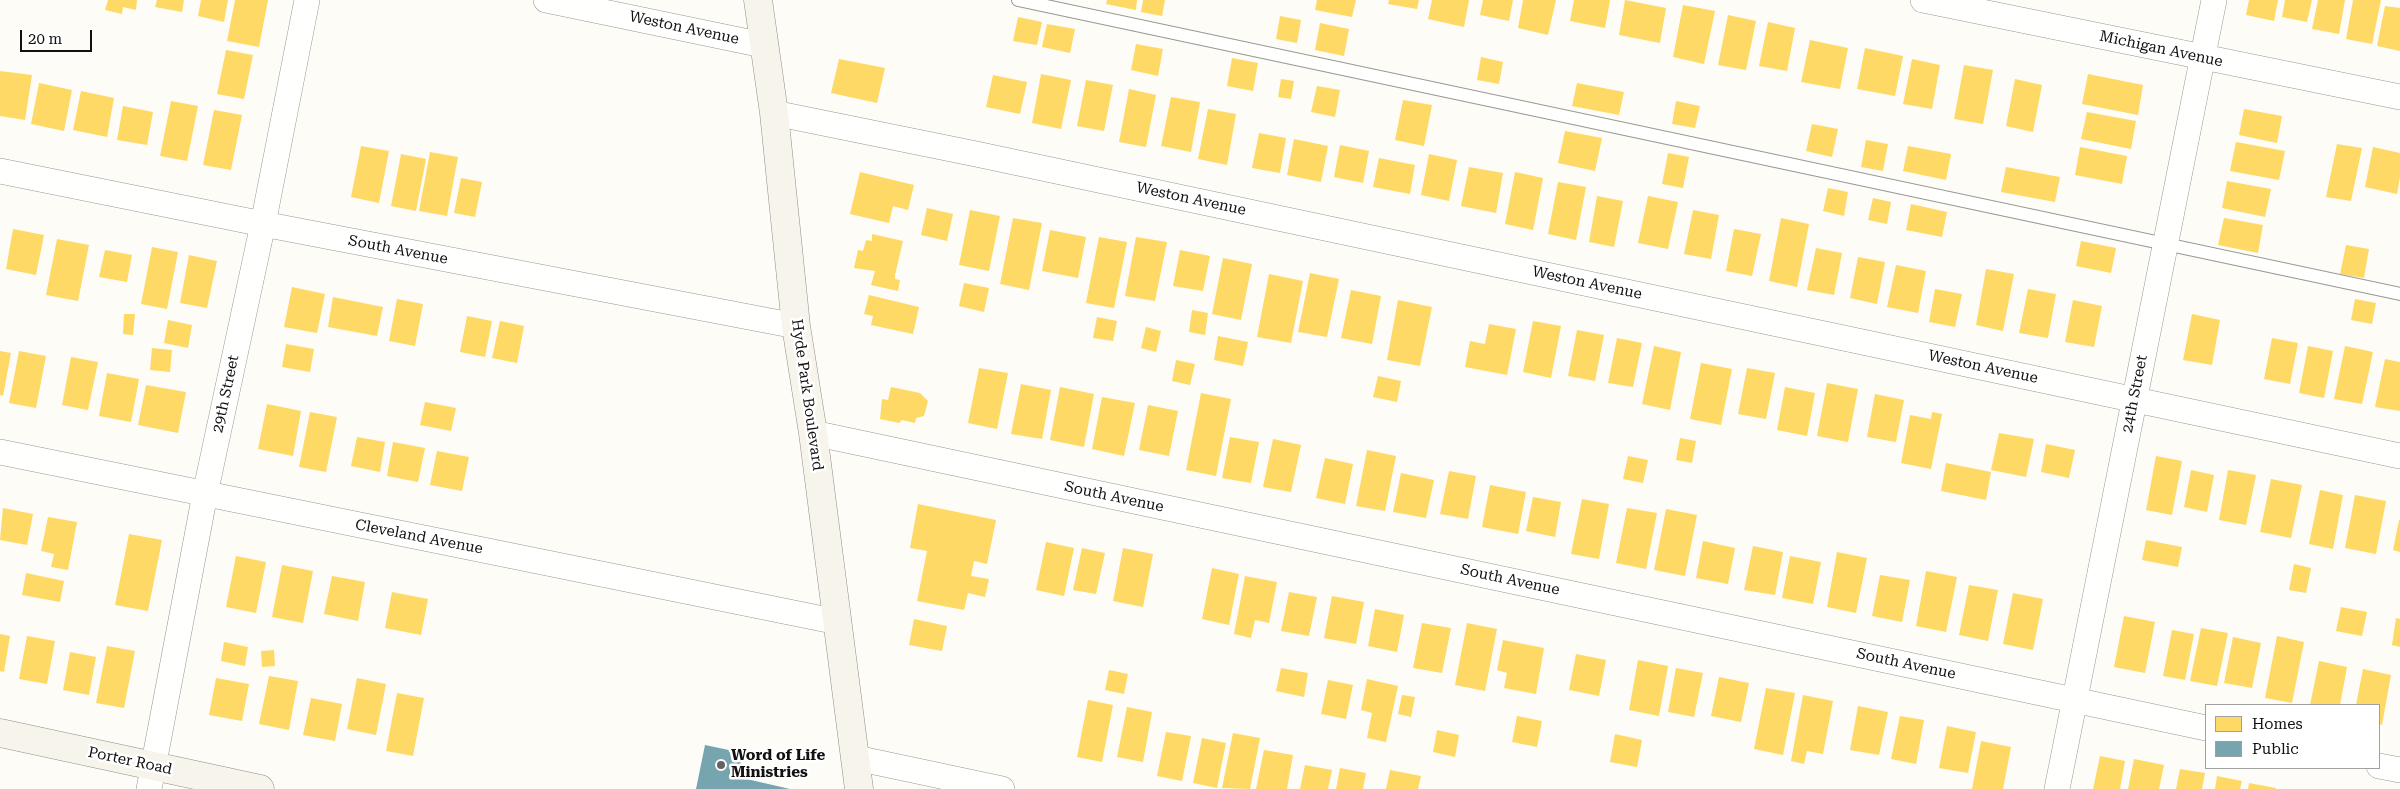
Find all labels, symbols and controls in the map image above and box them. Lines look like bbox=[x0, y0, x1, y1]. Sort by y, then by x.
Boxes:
street label: Weston Avenue bbox=[627, 8, 741, 48]
scale bar bbox=[22, 20, 95, 52]
street label: Michigan Avenue bbox=[2098, 27, 2224, 71]
text: 20 m bbox=[28, 30, 62, 48]
street label: Weston Avenue bbox=[1134, 179, 1248, 219]
street label: South Avenue bbox=[347, 232, 449, 268]
street label: Weston Avenue bbox=[1530, 263, 1644, 303]
street label: Hyde Park Boulevard bbox=[787, 318, 827, 472]
street label: Weston Avenue bbox=[1926, 347, 2040, 387]
street label: 29th Street bbox=[209, 354, 243, 434]
street label: 24th Street bbox=[2119, 354, 2151, 434]
street label: South Avenue bbox=[1063, 478, 1165, 516]
street label: Cleveland Avenue bbox=[354, 516, 484, 558]
street label: South Avenue bbox=[1459, 561, 1561, 599]
street label: South Avenue bbox=[1855, 645, 1957, 683]
legend bbox=[2205, 704, 2380, 769]
text: Homes bbox=[2252, 715, 2303, 733]
text: Public bbox=[2252, 740, 2299, 758]
street label: Porter Road bbox=[86, 743, 174, 779]
place label: Word of Life Ministries bbox=[731, 747, 825, 782]
marker: Word of Life Ministries bbox=[715, 759, 727, 771]

